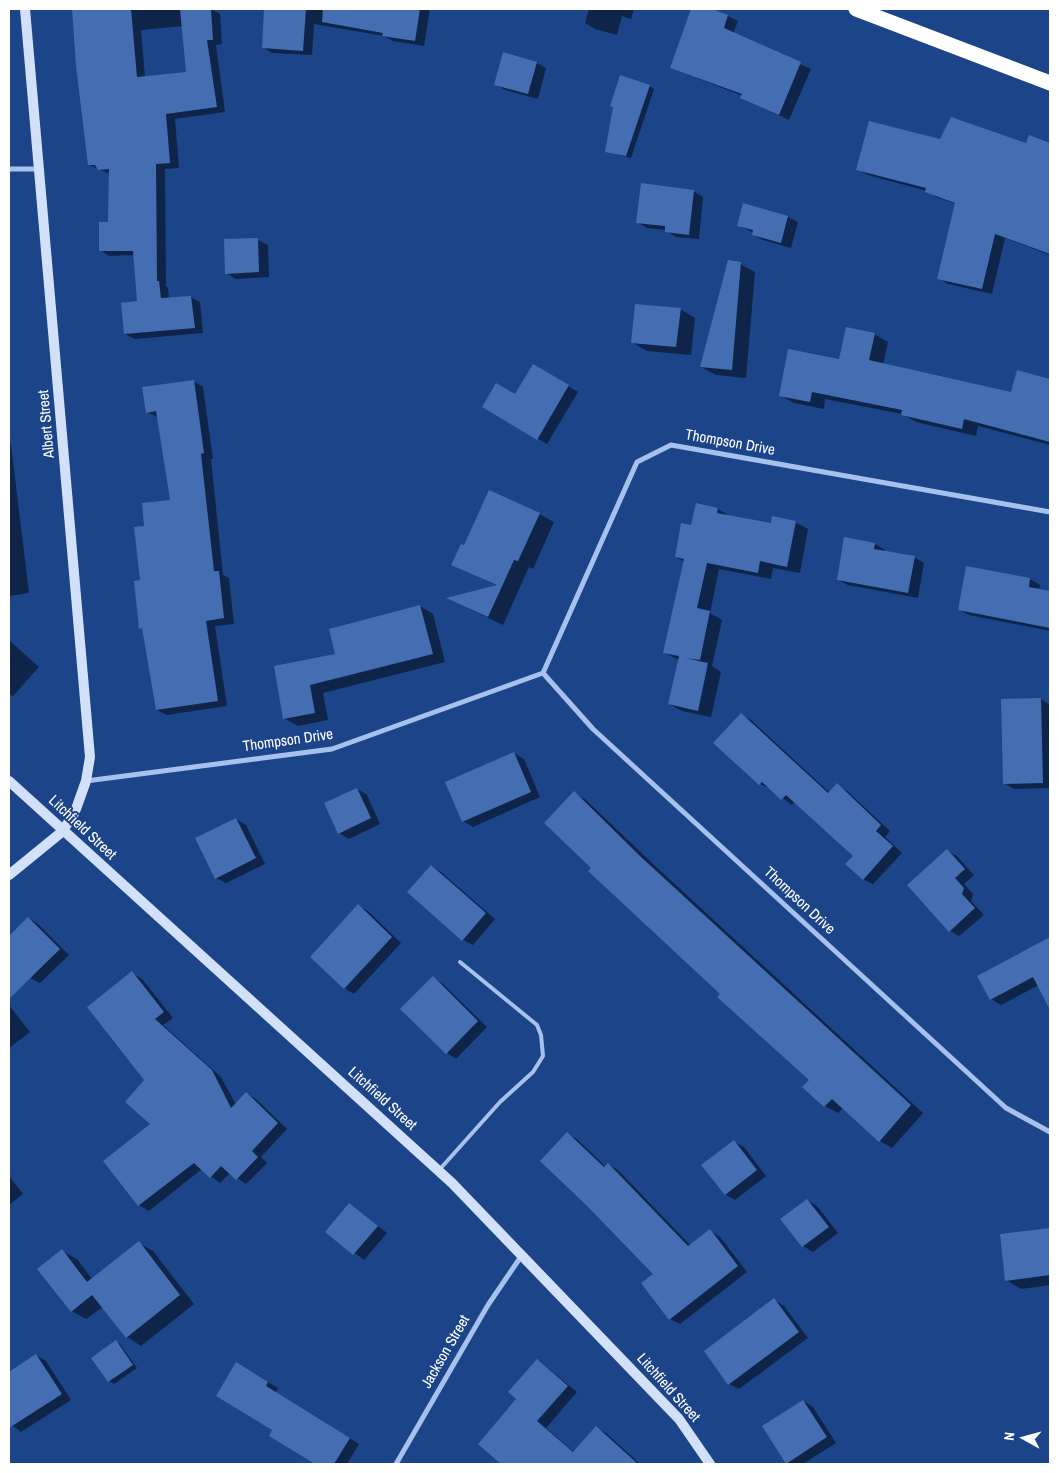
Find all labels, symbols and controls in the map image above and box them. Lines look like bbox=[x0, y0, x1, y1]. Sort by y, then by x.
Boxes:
street label: Albert Street bbox=[35, 389, 59, 459]
street label: Thompson Drive bbox=[684, 426, 776, 460]
street label: Thompson Drive bbox=[242, 726, 334, 756]
street label: Litchfield Street bbox=[44, 792, 120, 864]
street label: Thompson Drive bbox=[760, 863, 838, 939]
street label: Litchfield Street bbox=[344, 1063, 420, 1135]
street label: Jackson Street bbox=[418, 1312, 474, 1392]
street label: Litchfield Street bbox=[632, 1350, 704, 1426]
north arrow bbox=[999, 1413, 1049, 1463]
text: N bbox=[1000, 1431, 1019, 1441]

